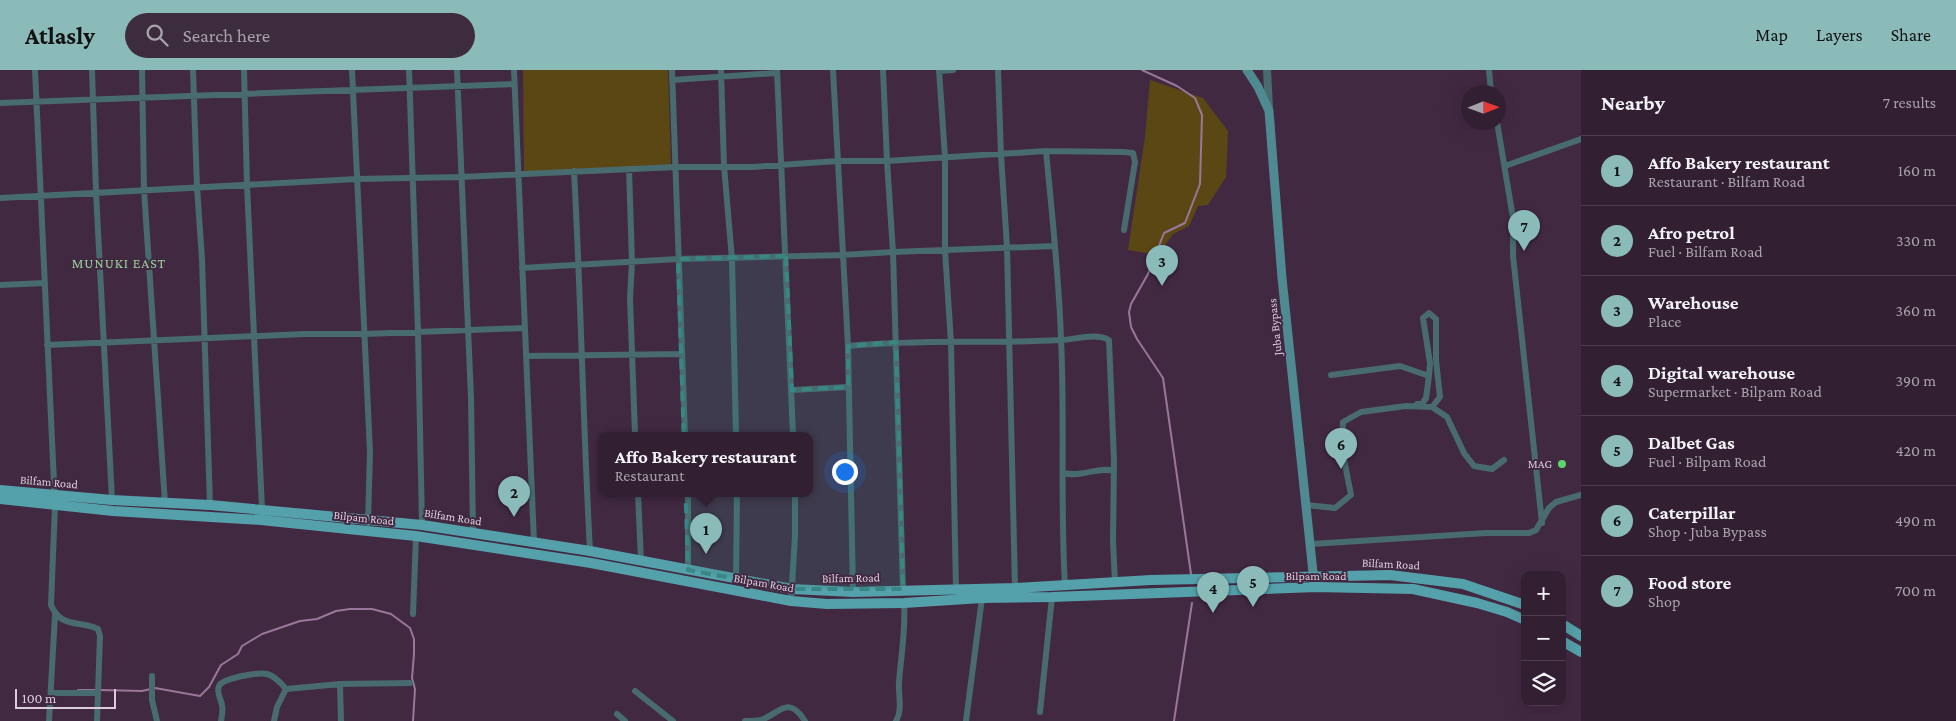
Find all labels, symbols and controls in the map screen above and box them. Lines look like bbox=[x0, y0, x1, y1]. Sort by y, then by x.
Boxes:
search box bbox=[125, 13, 475, 58]
icon: search bbox=[143, 21, 171, 49]
text: Atlasly bbox=[25, 22, 95, 49]
text: Search here bbox=[183, 25, 270, 46]
text: Map bbox=[1755, 25, 1788, 45]
text: Layers bbox=[1816, 25, 1863, 45]
text: Share bbox=[1891, 25, 1931, 45]
north arrow bbox=[1461, 85, 1506, 130]
text: Nearby bbox=[1601, 91, 1665, 115]
text: 7 results bbox=[1883, 94, 1936, 111]
text: Affo Bakery restaurant bbox=[1648, 152, 1830, 173]
text: 1 bbox=[1614, 162, 1620, 179]
text: 160 m bbox=[1898, 162, 1936, 179]
text: Restaurant · Bilfam Road bbox=[1648, 173, 1805, 190]
pin: 7 bbox=[1508, 210, 1540, 251]
text: Afro petrol bbox=[1648, 222, 1735, 243]
text: 2 bbox=[1613, 232, 1621, 249]
text: 330 m bbox=[1896, 232, 1936, 249]
text: Fuel · Bilfam Road bbox=[1648, 243, 1763, 260]
pin: 3 bbox=[1146, 245, 1178, 286]
district label: MUNUKI EAST bbox=[72, 255, 166, 271]
text: Warehouse bbox=[1648, 292, 1739, 313]
street label: Juba Bypass bbox=[1265, 297, 1285, 357]
text: 3 bbox=[1613, 302, 1621, 319]
text: 360 m bbox=[1895, 302, 1936, 319]
text: Place bbox=[1648, 313, 1681, 330]
text: Digital warehouse bbox=[1648, 362, 1795, 383]
text: 4 bbox=[1613, 372, 1621, 389]
text: 390 m bbox=[1895, 372, 1936, 389]
text: Supermarket · Bilpam Road bbox=[1648, 383, 1822, 400]
pin: 6 bbox=[1325, 428, 1357, 469]
popup bbox=[598, 432, 813, 497]
text: Dalbet Gas bbox=[1648, 432, 1735, 453]
text: 5 bbox=[1613, 442, 1621, 459]
text: 420 m bbox=[1895, 442, 1936, 459]
text: Affo Bakery restaurant bbox=[615, 446, 796, 467]
text: Fuel · Bilpam Road bbox=[1648, 453, 1766, 470]
place label: MAG bbox=[1528, 457, 1552, 471]
marker: MAG bbox=[1556, 458, 1568, 470]
your location bbox=[832, 459, 858, 485]
text: Restaurant bbox=[615, 467, 684, 484]
street label: Bilfam Road bbox=[19, 472, 79, 492]
pin: 2 bbox=[498, 476, 530, 517]
text: Caterpillar bbox=[1648, 502, 1736, 523]
street label: Bilfam Road bbox=[423, 506, 484, 529]
street label: Bilpam Road bbox=[333, 508, 396, 528]
text: 6 bbox=[1613, 512, 1621, 529]
text: 490 m bbox=[1895, 512, 1936, 529]
pin: 1 bbox=[690, 513, 722, 554]
text: Shop · Juba Bypass bbox=[1648, 523, 1767, 540]
street label: Bilfam Road bbox=[1362, 555, 1421, 573]
pin: 5 bbox=[1237, 566, 1269, 607]
street label: Bilpam Road bbox=[1286, 569, 1347, 583]
street label: Bilfam Road bbox=[822, 570, 881, 586]
street label: Bilpam Road bbox=[733, 571, 796, 595]
map controls bbox=[1521, 571, 1566, 706]
button: + bbox=[1521, 571, 1566, 616]
pin: 4 bbox=[1197, 572, 1229, 613]
text: Food store bbox=[1648, 572, 1731, 593]
text: 7 bbox=[1613, 582, 1621, 599]
text: 700 m bbox=[1895, 582, 1936, 599]
text: Shop bbox=[1648, 593, 1680, 610]
button: − bbox=[1521, 616, 1566, 661]
button: layers bbox=[1521, 661, 1566, 706]
scale bar bbox=[15, 686, 116, 709]
text: 100 m bbox=[22, 690, 56, 706]

